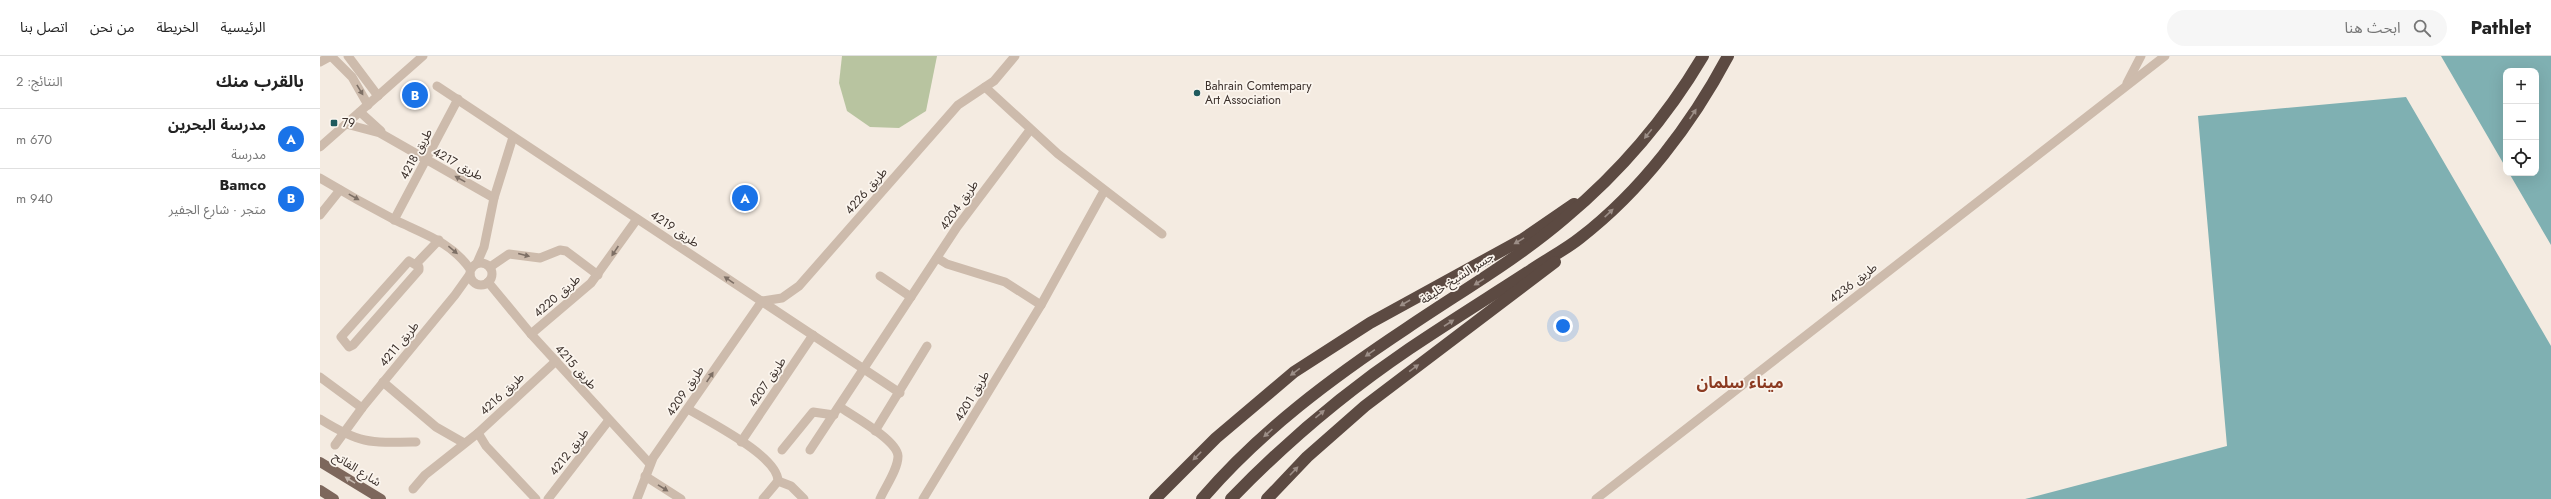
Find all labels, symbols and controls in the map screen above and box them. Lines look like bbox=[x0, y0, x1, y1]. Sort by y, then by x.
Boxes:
search box bbox=[2167, 10, 2447, 46]
text: Pathlet bbox=[2471, 14, 2531, 41]
text: اتصل بنا bbox=[20, 17, 68, 37]
text: من نحن bbox=[90, 17, 135, 37]
text: الخريطة bbox=[157, 17, 199, 37]
text: الرئيسية bbox=[221, 17, 266, 37]
text: ابحث هنا bbox=[2344, 17, 2401, 39]
icon: search bbox=[2411, 17, 2433, 39]
map controls bbox=[2503, 68, 2539, 176]
button: + bbox=[2503, 68, 2539, 104]
text: بالقرب منك bbox=[216, 69, 304, 93]
text: النتائج: 2 bbox=[16, 72, 63, 91]
place label: Bahrain Comtempary Art Association bbox=[1205, 77, 1312, 109]
pin: B bbox=[402, 80, 428, 110]
one-way arrow bbox=[356, 85, 364, 95]
marker: Bahrain Comtempary Art Association bbox=[1192, 88, 1202, 98]
button: − bbox=[2503, 104, 2539, 140]
one-way arrow bbox=[1689, 109, 1697, 119]
text: مدرسة البحرين bbox=[168, 114, 266, 136]
place label: 79 bbox=[342, 114, 355, 132]
marker: 79 bbox=[329, 118, 339, 128]
street label: طريق 4218 bbox=[395, 125, 437, 183]
one-way arrow bbox=[1644, 128, 1653, 139]
text: 670 m bbox=[16, 130, 52, 149]
text: A bbox=[286, 130, 296, 149]
button: locate bbox=[2503, 140, 2539, 176]
street label: طريق 4217 bbox=[430, 143, 486, 185]
text: مدرسة bbox=[231, 145, 266, 164]
street label: طريق 4226 bbox=[841, 164, 891, 218]
text: Bamco bbox=[219, 174, 266, 196]
one-way arrow bbox=[454, 176, 465, 182]
street label: طريق 4204 bbox=[935, 176, 983, 234]
pin: A bbox=[732, 183, 758, 213]
text: 940 m bbox=[16, 189, 53, 208]
text: B bbox=[287, 189, 295, 208]
one-way arrow bbox=[348, 194, 360, 201]
text: متجر · شارع الجفير bbox=[169, 200, 266, 219]
street label: طريق 4219 bbox=[647, 206, 703, 252]
one-way arrow bbox=[1603, 208, 1614, 217]
one-way arrow bbox=[1514, 237, 1524, 245]
one-way arrow bbox=[611, 245, 619, 256]
one-way arrow bbox=[448, 246, 459, 255]
street label: جسر الشيخ خليفة bbox=[1417, 247, 1497, 309]
one-way arrow bbox=[518, 253, 530, 259]
street label: طريق 4236 bbox=[1825, 258, 1881, 308]
street label: طريق 4220 bbox=[529, 270, 585, 322]
one-way arrow bbox=[724, 276, 734, 284]
one-way arrow bbox=[1473, 278, 1485, 285]
one-way arrow bbox=[1399, 299, 1411, 306]
your location bbox=[1553, 316, 1573, 336]
street label: طريق 4211 bbox=[375, 318, 423, 370]
one-way arrow bbox=[1444, 319, 1454, 327]
street label: طريق 4215 bbox=[551, 340, 601, 394]
one-way arrow bbox=[1365, 349, 1376, 357]
street label: طريق 4207 bbox=[744, 353, 790, 411]
street label: طريق 4209 bbox=[662, 362, 708, 420]
one-way arrow bbox=[1408, 364, 1419, 372]
street label: طريق 4201 bbox=[950, 367, 994, 425]
street label: طريق 4216 bbox=[476, 368, 528, 420]
one-way arrow bbox=[1290, 368, 1301, 376]
district label: ميناء سلمان bbox=[1696, 371, 1784, 394]
one-way arrow bbox=[706, 372, 714, 382]
one-way arrow bbox=[1315, 410, 1326, 419]
street label: طريق 4212 bbox=[545, 425, 593, 479]
one-way arrow bbox=[1263, 428, 1273, 438]
street label: شارع الفاتح bbox=[329, 447, 385, 491]
one-way arrow bbox=[1192, 452, 1202, 461]
one-way arrow bbox=[1289, 466, 1299, 476]
one-way arrow bbox=[344, 477, 356, 484]
one-way arrow bbox=[657, 484, 669, 491]

